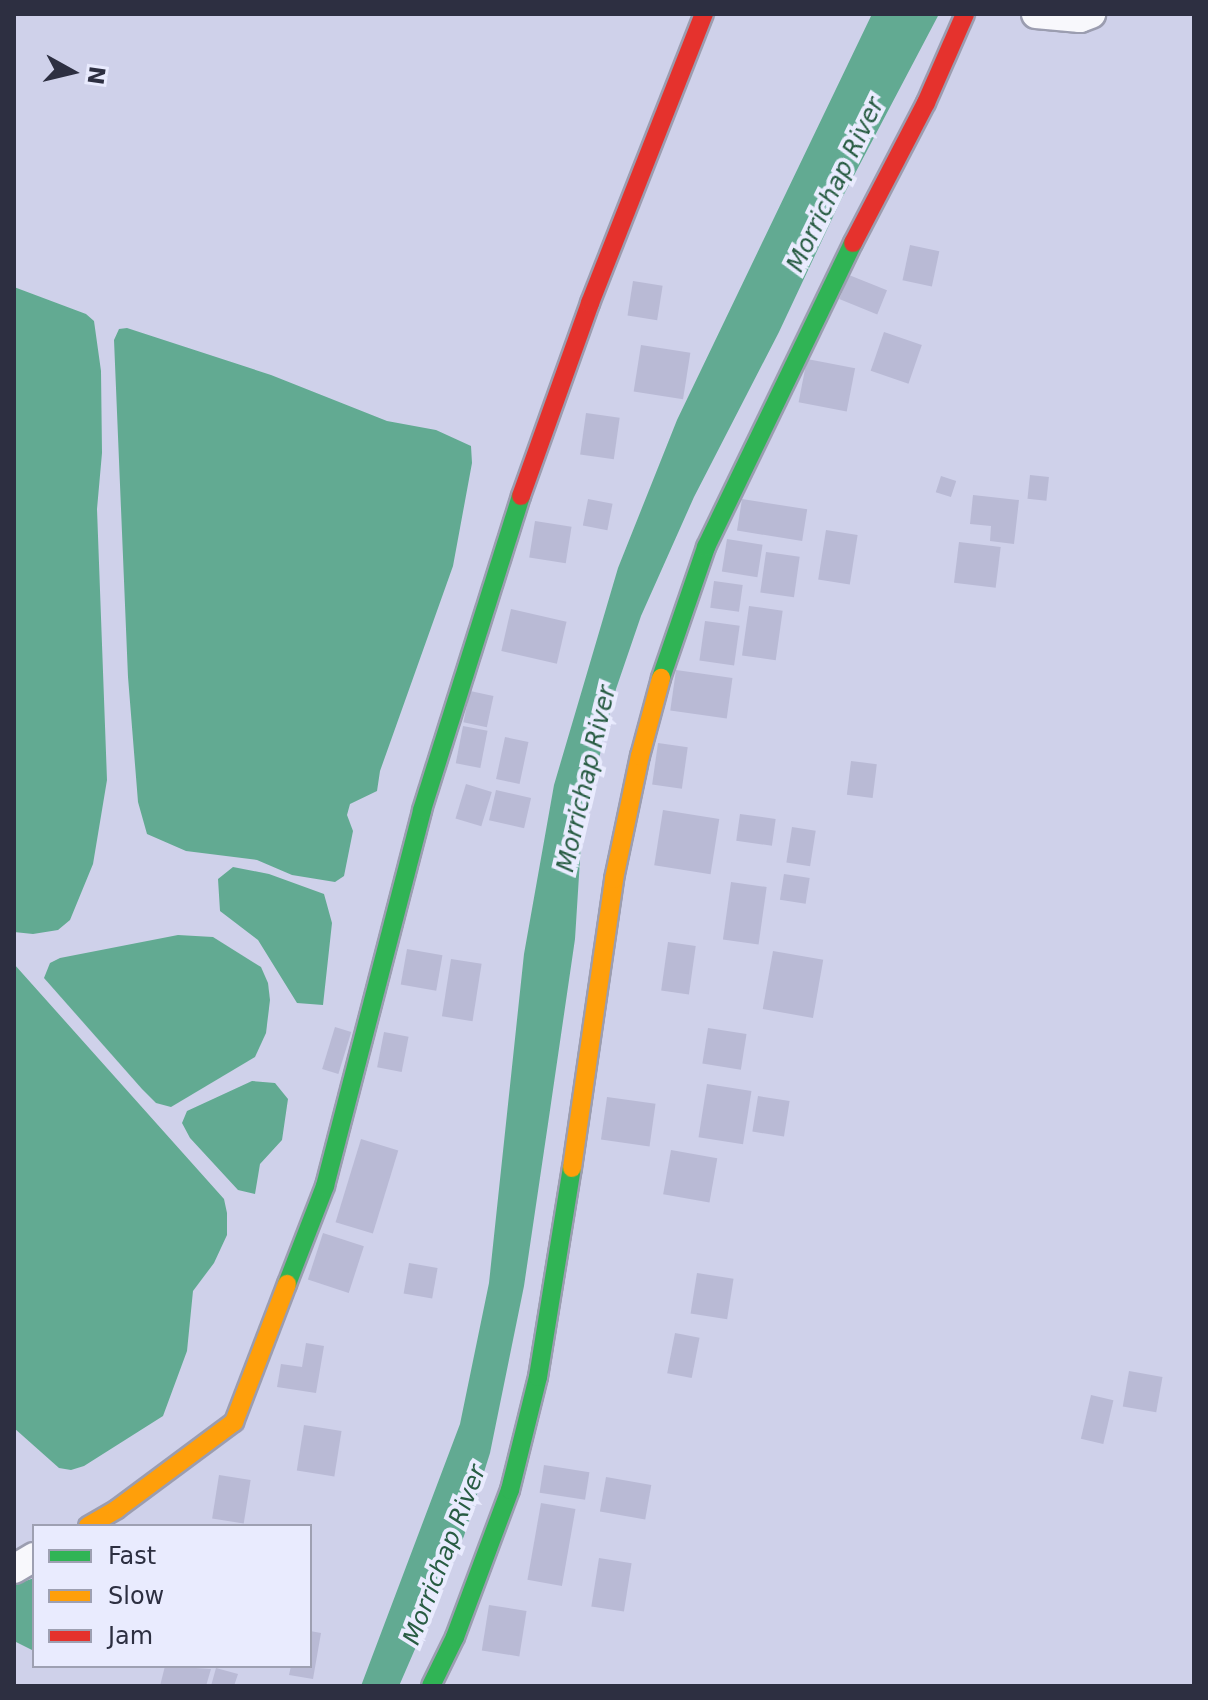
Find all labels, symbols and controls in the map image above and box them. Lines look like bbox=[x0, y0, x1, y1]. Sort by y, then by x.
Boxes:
north arrow bbox=[32, 32, 112, 112]
text: N bbox=[83, 65, 110, 86]
water label: Morrichap River bbox=[781, 93, 891, 277]
water label: Morrichap River bbox=[552, 683, 622, 875]
water label: Morrichap River bbox=[398, 1461, 492, 1649]
legend bbox=[32, 1524, 312, 1668]
text: Fast bbox=[108, 1542, 156, 1570]
text: Slow bbox=[108, 1582, 164, 1610]
text: Jam bbox=[108, 1622, 153, 1650]

